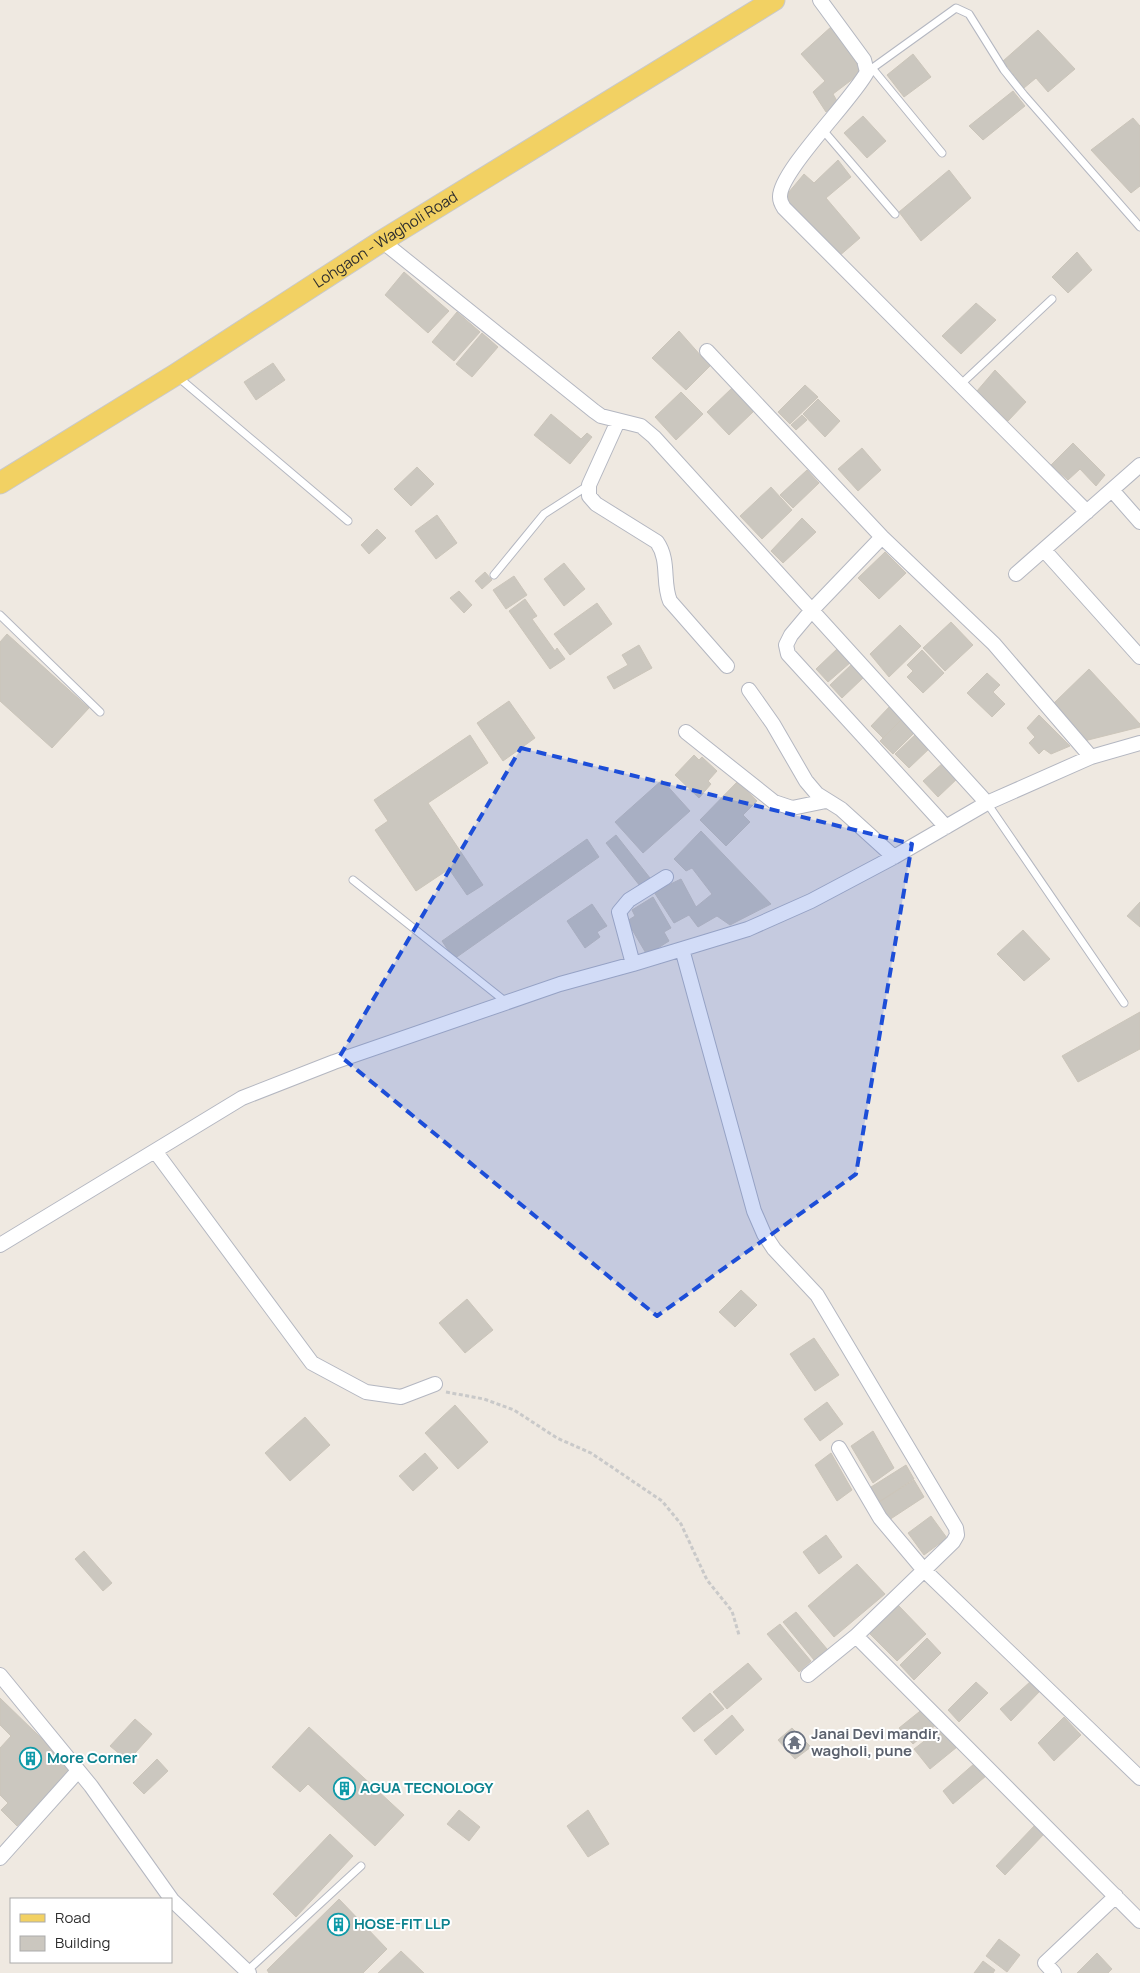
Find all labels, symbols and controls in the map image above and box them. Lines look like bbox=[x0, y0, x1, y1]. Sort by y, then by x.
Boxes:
street label: Lohgaon - Wagholi Road bbox=[309, 186, 462, 293]
place label: Janai Devi mandir, wagholi, pune bbox=[811, 1723, 941, 1761]
temple icon: Janai Devi mandir, wagholi, pune bbox=[783, 1731, 807, 1755]
building icon: More Corner bbox=[19, 1746, 43, 1770]
place label: More Corner bbox=[47, 1747, 138, 1768]
building icon: AGUA TECNOLOGY bbox=[332, 1776, 356, 1800]
place label: AGUA TECNOLOGY bbox=[360, 1777, 494, 1798]
legend bbox=[10, 1898, 172, 1963]
text: Road bbox=[55, 1907, 91, 1928]
building icon: HOSE-FIT LLP bbox=[326, 1912, 350, 1936]
place label: HOSE-FIT LLP bbox=[354, 1913, 451, 1934]
text: Building bbox=[55, 1932, 110, 1953]

